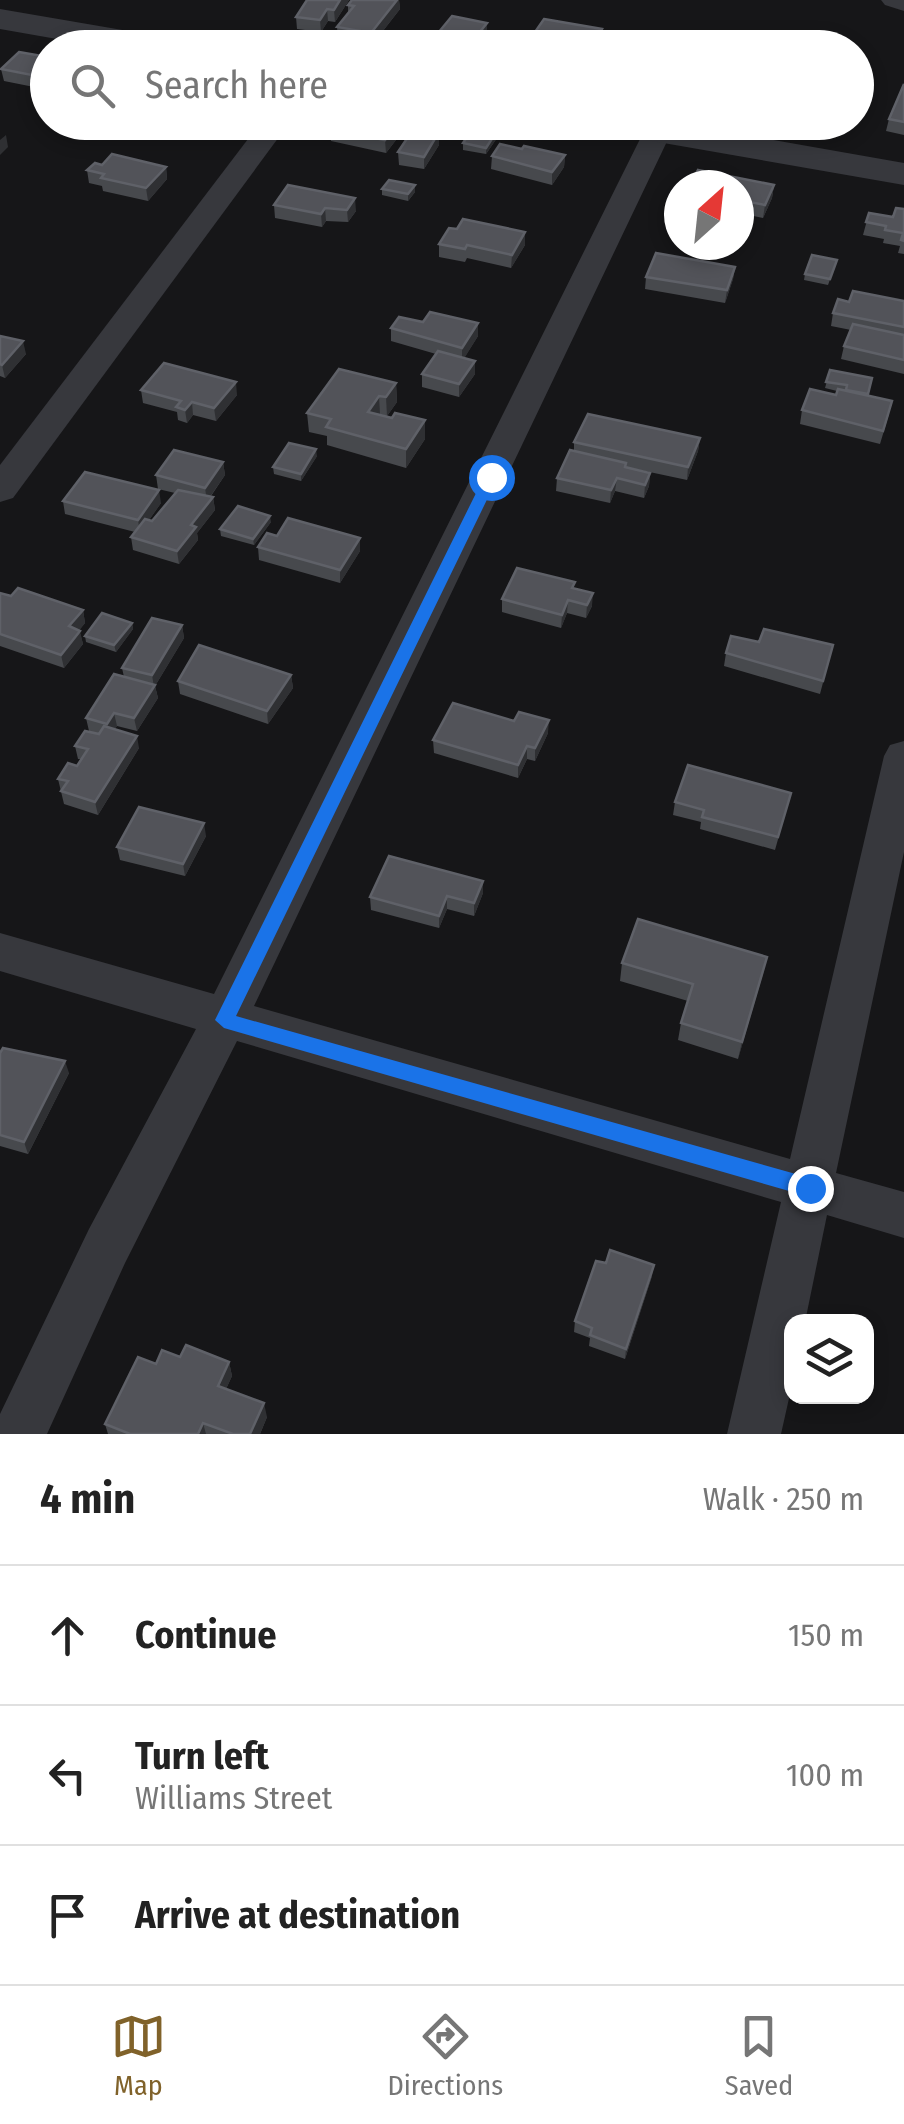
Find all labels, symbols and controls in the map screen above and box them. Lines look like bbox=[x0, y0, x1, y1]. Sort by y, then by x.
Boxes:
search box bbox=[30, 30, 874, 140]
icon: search bbox=[65, 58, 120, 113]
text: Search here bbox=[145, 62, 328, 108]
north arrow bbox=[664, 170, 754, 260]
route start bbox=[469, 455, 515, 501]
route end bbox=[788, 1166, 834, 1212]
map controls bbox=[784, 1314, 874, 1404]
button: layers bbox=[784, 1314, 874, 1404]
text: 4 min bbox=[40, 1474, 135, 1524]
text: Walk · 250 m bbox=[703, 1480, 864, 1518]
icon: ahead bbox=[40, 1608, 95, 1663]
text: Continue bbox=[135, 1612, 276, 1658]
text: 150 m bbox=[788, 1616, 864, 1654]
text: Turn left bbox=[135, 1733, 269, 1779]
icon: left bbox=[40, 1748, 95, 1803]
text: 100 m bbox=[786, 1756, 864, 1794]
text: Williams Street bbox=[135, 1779, 332, 1817]
icon: arrive bbox=[40, 1888, 95, 1943]
text: Arrive at destination bbox=[135, 1892, 460, 1938]
tab: Map bbox=[111, 2009, 166, 2102]
tab: Directions bbox=[387, 2009, 503, 2102]
tab: Saved bbox=[725, 2009, 793, 2102]

